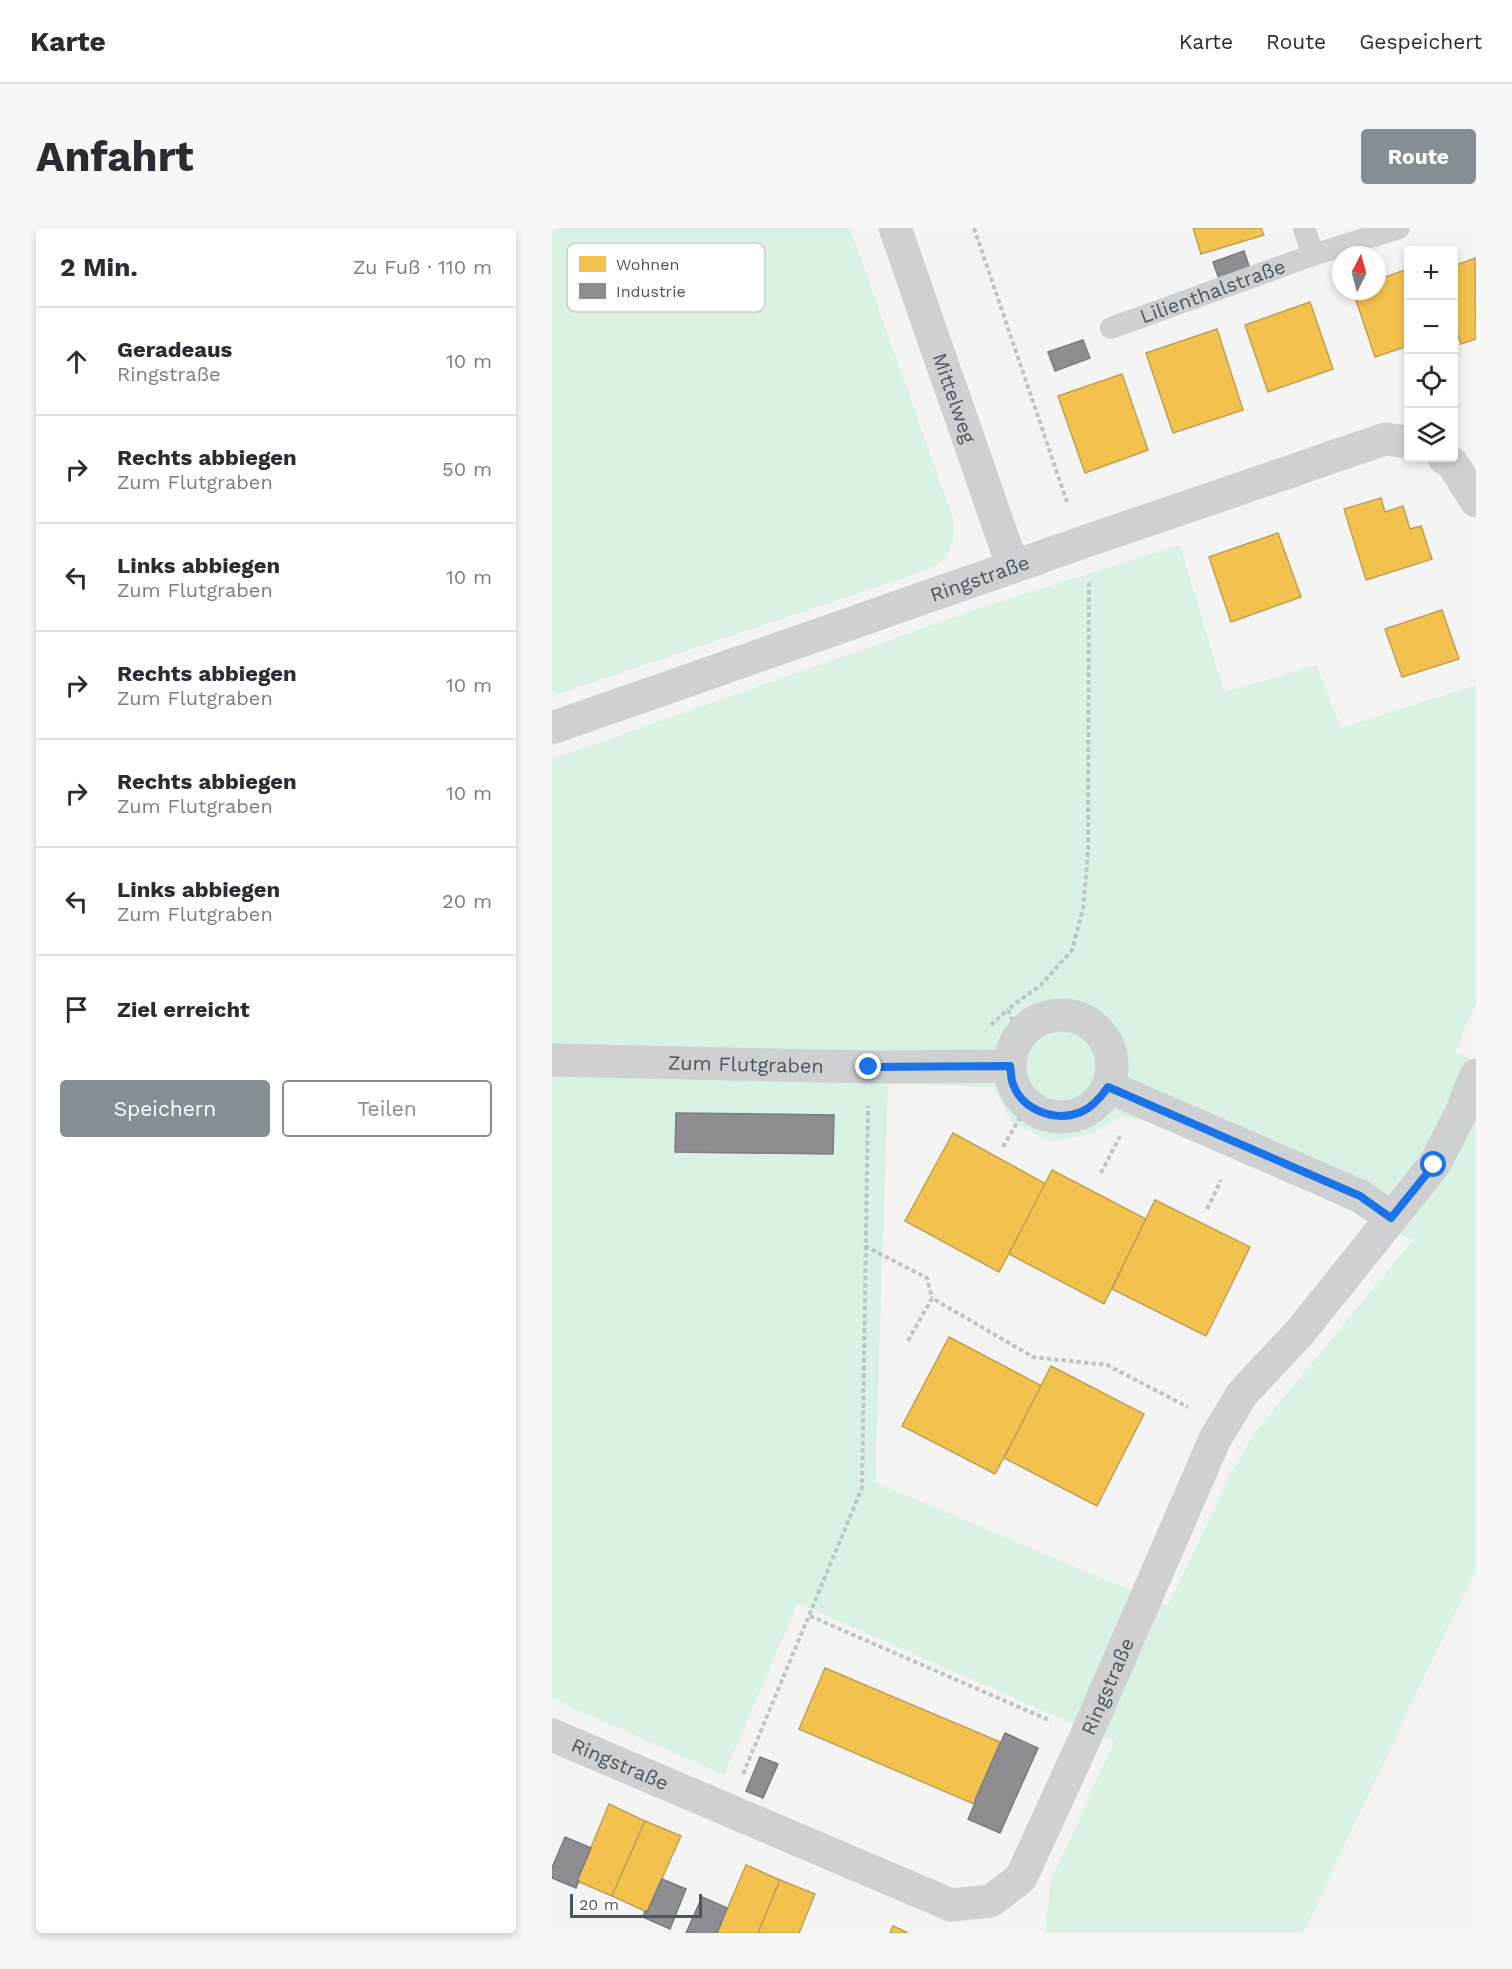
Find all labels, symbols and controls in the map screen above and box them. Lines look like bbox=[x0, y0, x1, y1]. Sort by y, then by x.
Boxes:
text: Karte bbox=[30, 25, 106, 58]
text: Karte bbox=[1179, 29, 1233, 54]
text: Route bbox=[1266, 29, 1326, 54]
text: Gespeichert bbox=[1359, 29, 1482, 54]
button: Route bbox=[1361, 129, 1476, 184]
text: Anfahrt bbox=[36, 132, 194, 181]
legend bbox=[567, 243, 765, 312]
north arrow bbox=[1332, 246, 1386, 300]
map controls bbox=[1404, 246, 1458, 462]
button: + bbox=[1404, 246, 1458, 300]
text: 2 Min. bbox=[60, 252, 138, 282]
street label: Lilienthalstraße bbox=[1137, 254, 1289, 329]
text: Zu Fuß · 110 m bbox=[353, 255, 492, 279]
text: Wohnen bbox=[616, 255, 679, 274]
text: Industrie bbox=[616, 282, 686, 301]
button: − bbox=[1404, 300, 1458, 354]
text: Geradeaus bbox=[117, 337, 232, 362]
icon: ahead bbox=[60, 345, 93, 378]
text: 10 m bbox=[446, 349, 492, 373]
street label: Mittelweg bbox=[927, 350, 981, 447]
button: locate bbox=[1404, 354, 1458, 408]
text: Ringstraße bbox=[117, 362, 221, 386]
button: layers bbox=[1404, 408, 1458, 462]
text: Rechts abbiegen bbox=[117, 445, 297, 470]
icon: right bbox=[60, 453, 93, 486]
text: 50 m bbox=[442, 457, 492, 481]
text: Zum Flutgraben bbox=[117, 470, 273, 494]
street label: Ringstraße bbox=[927, 550, 1032, 607]
text: Links abbiegen bbox=[117, 553, 280, 578]
icon: left bbox=[60, 561, 93, 594]
text: 10 m bbox=[446, 565, 492, 589]
text: Zum Flutgraben bbox=[117, 578, 273, 602]
text: Rechts abbiegen bbox=[117, 661, 297, 686]
icon: right bbox=[60, 669, 93, 702]
text: 10 m bbox=[446, 673, 492, 697]
text: Zum Flutgraben bbox=[117, 686, 273, 710]
text: Rechts abbiegen bbox=[117, 769, 297, 794]
icon: right bbox=[60, 777, 93, 810]
text: 10 m bbox=[446, 781, 492, 805]
text: Zum Flutgraben bbox=[117, 794, 273, 818]
text: Links abbiegen bbox=[117, 877, 280, 902]
icon: left bbox=[60, 885, 93, 918]
text: 20 m bbox=[442, 889, 492, 913]
text: Zum Flutgraben bbox=[117, 902, 273, 926]
icon: arrive bbox=[60, 993, 93, 1026]
text: Ziel erreicht bbox=[117, 997, 250, 1022]
street label: Zum Flutgraben bbox=[668, 1051, 824, 1078]
route end bbox=[855, 1053, 881, 1079]
button: Speichern bbox=[60, 1080, 270, 1137]
button: Teilen bbox=[282, 1080, 492, 1137]
route start bbox=[1420, 1151, 1446, 1177]
street label: Ringstraße bbox=[1076, 1634, 1139, 1739]
street label: Ringstraße bbox=[568, 1733, 672, 1795]
scale bar bbox=[570, 1891, 702, 1918]
text: 20 m bbox=[579, 1895, 619, 1914]

